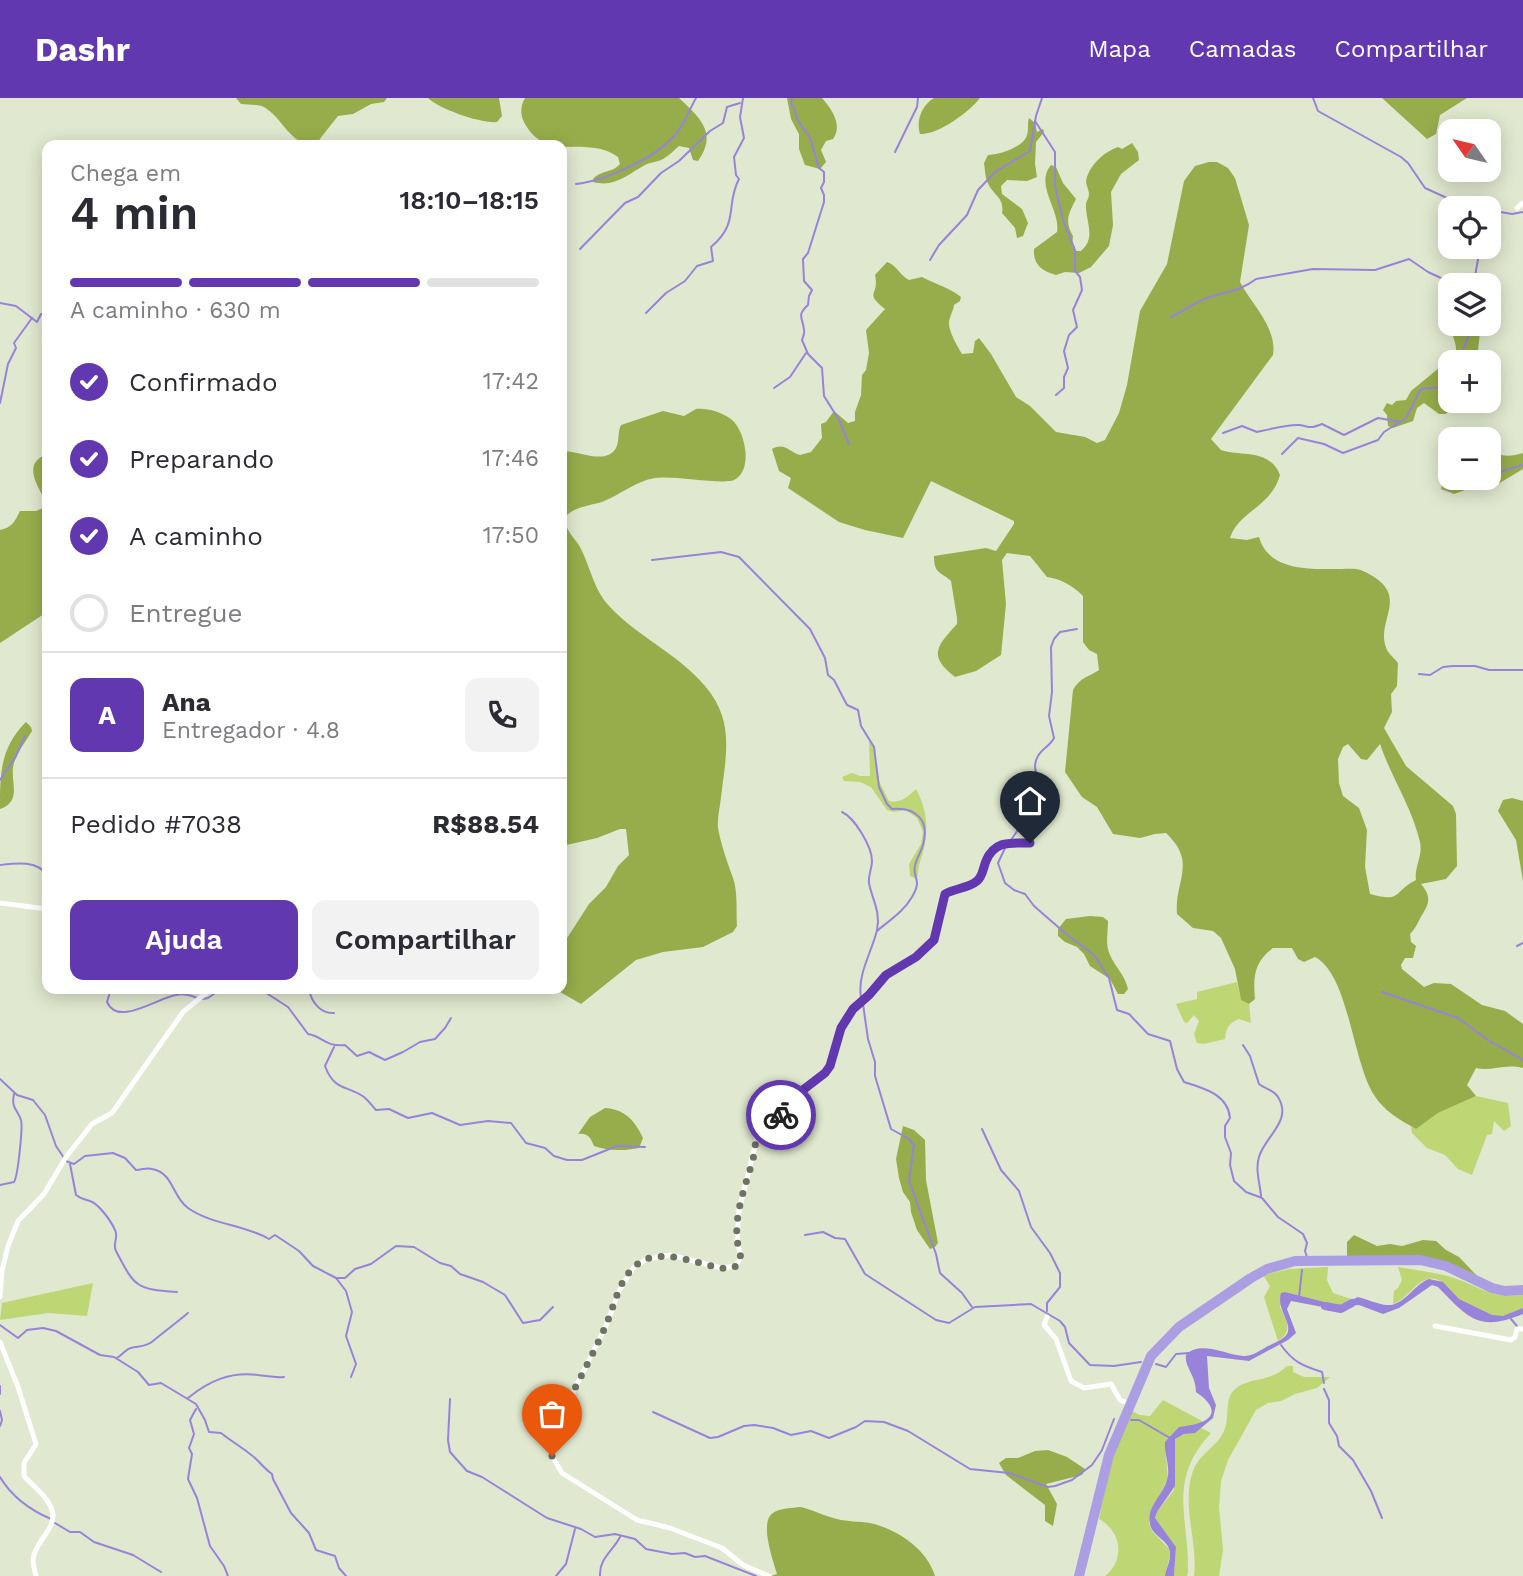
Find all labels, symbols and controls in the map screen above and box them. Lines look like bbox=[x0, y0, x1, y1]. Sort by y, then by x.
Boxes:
text: Dashr bbox=[35, 30, 130, 69]
text: Mapa bbox=[1088, 35, 1151, 63]
text: Camadas bbox=[1189, 35, 1297, 63]
text: Compartilhar bbox=[1335, 35, 1488, 63]
north arrow bbox=[1438, 119, 1502, 182]
map controls bbox=[1438, 119, 1501, 490]
text: Chega em bbox=[70, 160, 181, 187]
text: 18:10–18:15 bbox=[399, 185, 539, 215]
text: 4 min bbox=[70, 186, 198, 240]
button: locate bbox=[1438, 196, 1501, 259]
button: layers bbox=[1438, 273, 1501, 336]
text: A caminho · 630 m bbox=[70, 297, 281, 324]
button: + bbox=[1438, 350, 1501, 413]
icon: check bbox=[70, 363, 108, 401]
text: Confirmado bbox=[129, 367, 278, 397]
text: 17:42 bbox=[483, 368, 539, 395]
button: − bbox=[1438, 427, 1501, 490]
icon: check bbox=[70, 440, 108, 478]
text: Preparando bbox=[129, 444, 274, 474]
text: 17:46 bbox=[482, 445, 539, 472]
icon: check bbox=[70, 517, 108, 555]
text: A caminho bbox=[129, 521, 263, 551]
text: 17:50 bbox=[483, 522, 539, 549]
text: Entregue bbox=[129, 598, 242, 628]
button: phone bbox=[465, 678, 539, 752]
text: Ana bbox=[162, 687, 211, 717]
text: A bbox=[98, 700, 116, 730]
text: Entregador · 4.8 bbox=[162, 717, 340, 744]
pin bbox=[1000, 771, 1060, 843]
icon: home bbox=[1011, 782, 1049, 820]
text: Pedido #7038 bbox=[70, 809, 242, 839]
text: R$88.54 bbox=[432, 809, 539, 839]
button: Ajuda bbox=[70, 900, 298, 980]
button: Compartilhar bbox=[312, 900, 539, 980]
courier bbox=[746, 1080, 816, 1150]
icon: bike bbox=[762, 1096, 800, 1134]
pin bbox=[522, 1384, 582, 1456]
icon: bag bbox=[533, 1395, 571, 1433]

